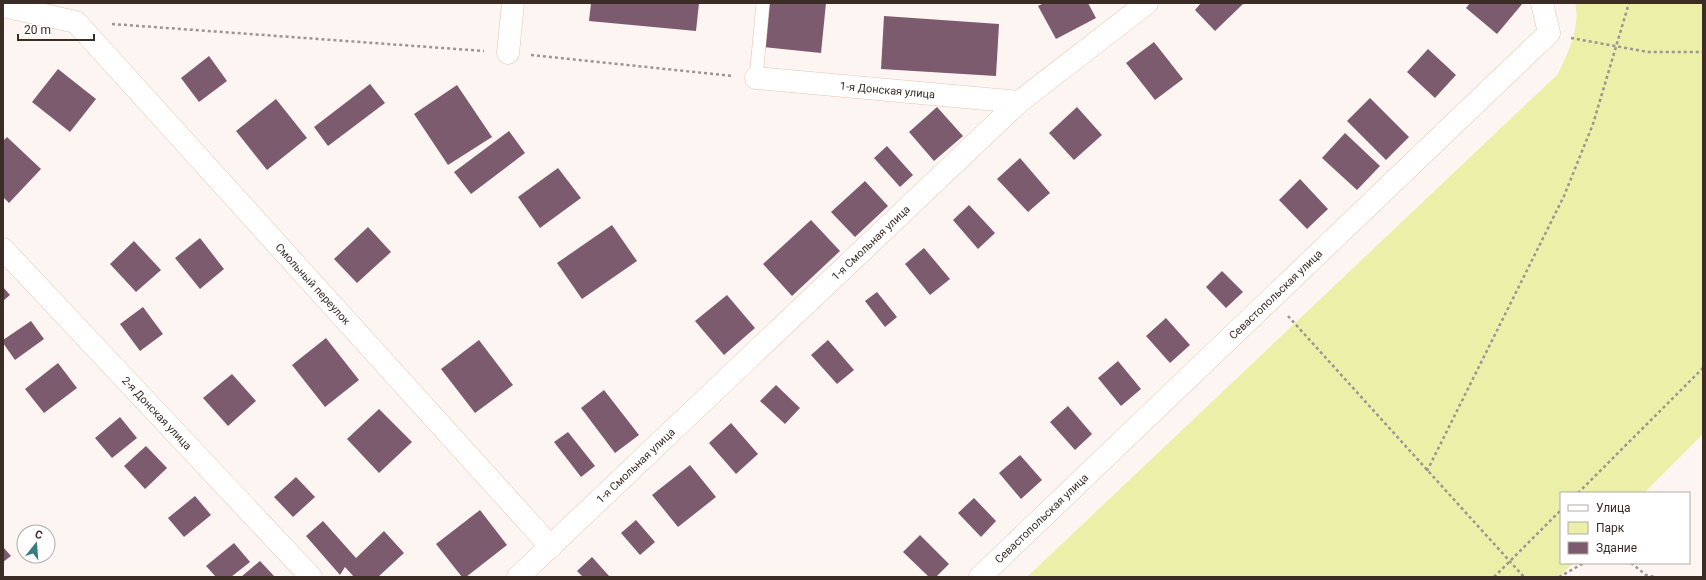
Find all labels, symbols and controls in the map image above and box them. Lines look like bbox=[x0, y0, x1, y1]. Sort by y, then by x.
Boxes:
scale bar bbox=[18, 16, 94, 42]
text: 20 m bbox=[24, 23, 51, 37]
street label: 1-я Донская улица bbox=[839, 79, 936, 101]
street label: 1-я Смольная улица bbox=[829, 202, 913, 283]
street label: Смольный переулок bbox=[273, 240, 353, 328]
street label: Севастопольская улица bbox=[1226, 247, 1325, 342]
street label: 2-я Донская улица bbox=[120, 374, 194, 452]
street label: 1-я Смольная улица bbox=[594, 425, 677, 506]
street label: Севастопольская улица bbox=[992, 471, 1091, 566]
legend bbox=[1560, 492, 1690, 564]
text: Улица bbox=[1596, 501, 1631, 515]
text: Парк bbox=[1596, 521, 1625, 535]
north arrow bbox=[16, 524, 56, 564]
text: С bbox=[33, 528, 44, 542]
text: Здание bbox=[1596, 541, 1637, 555]

